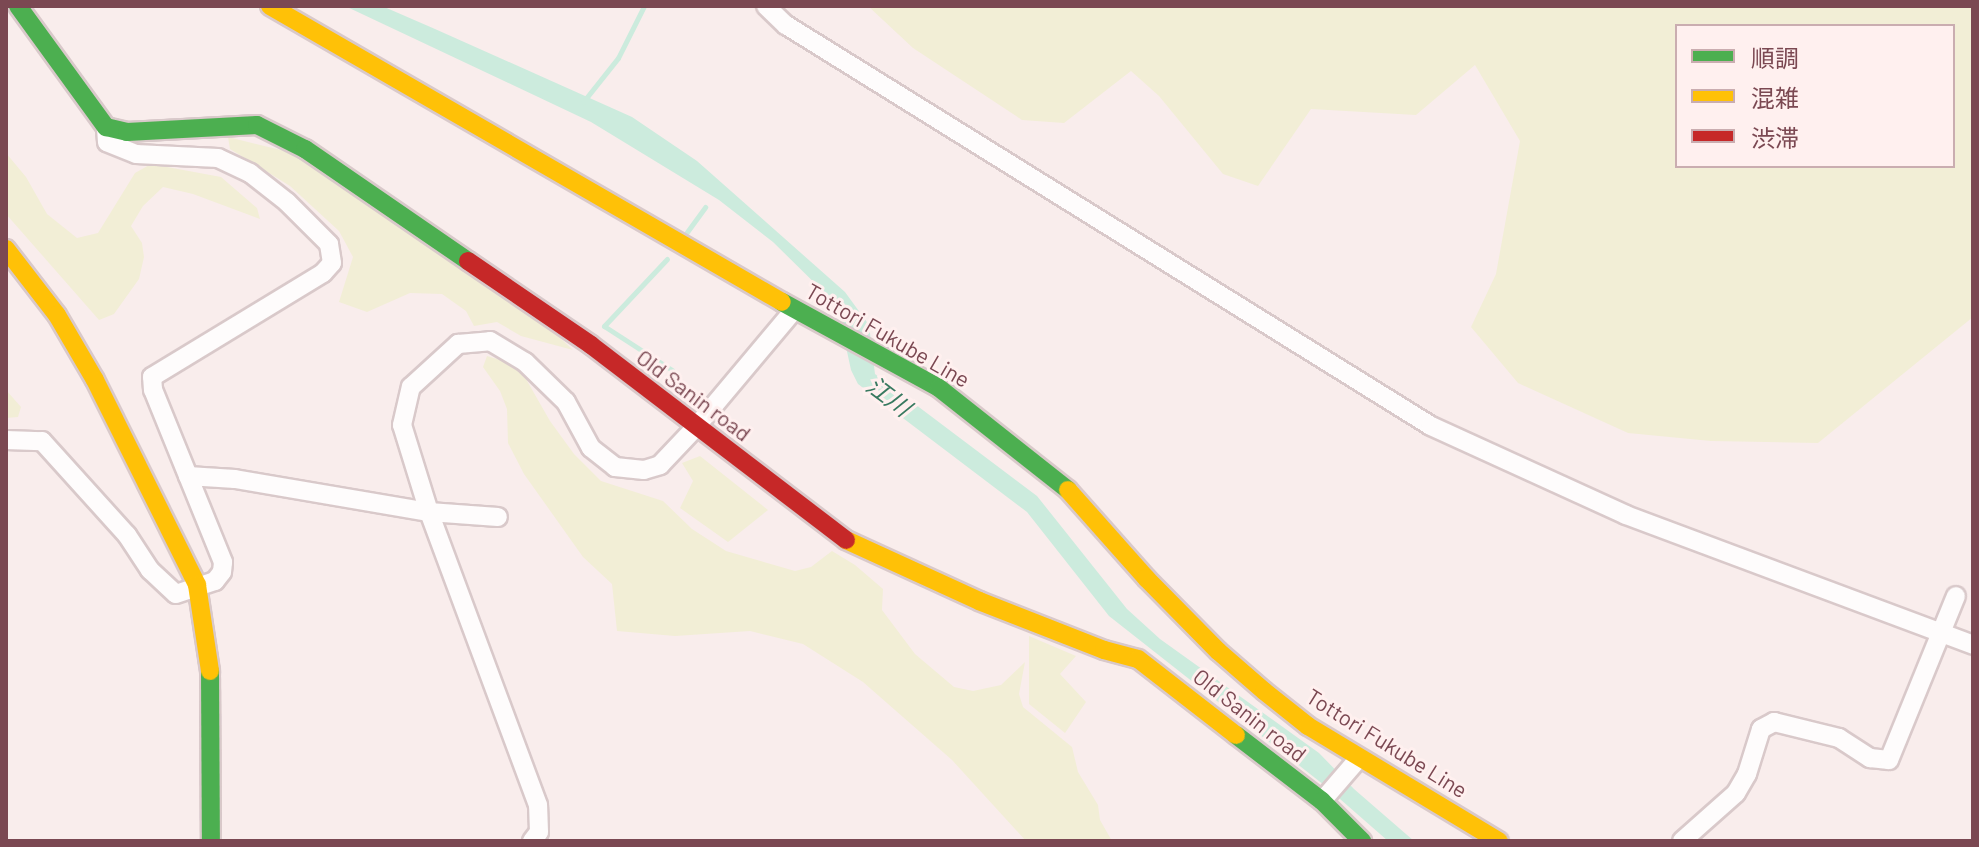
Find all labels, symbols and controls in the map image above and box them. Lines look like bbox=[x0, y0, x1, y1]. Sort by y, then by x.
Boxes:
legend bbox=[1675, 24, 1955, 168]
text: 順調 bbox=[1751, 43, 1799, 72]
text: 混雑 bbox=[1751, 83, 1799, 112]
text: 渋滞 bbox=[1751, 123, 1799, 152]
street label: Tottori Fukube Line bbox=[801, 277, 975, 393]
street label: Old Sanin road bbox=[632, 344, 756, 446]
water label: 江川 bbox=[861, 370, 917, 422]
street label: Old Sanin road bbox=[1188, 663, 1312, 767]
street label: Tottori Fukube Line bbox=[1302, 683, 1472, 803]

